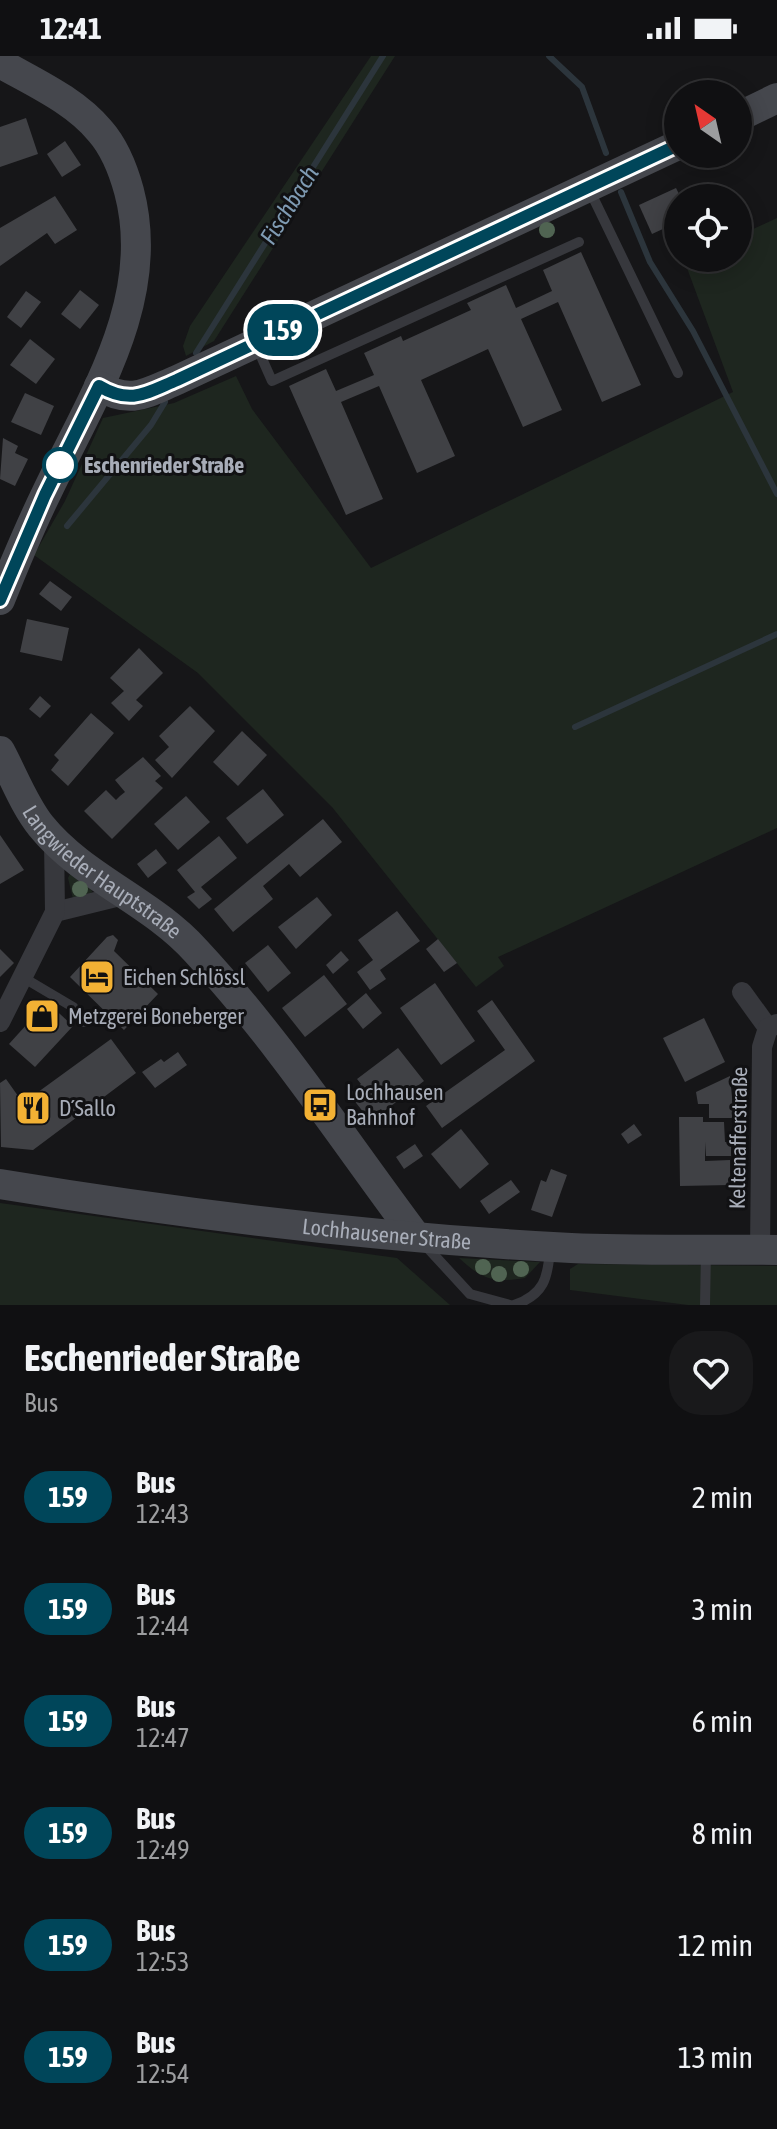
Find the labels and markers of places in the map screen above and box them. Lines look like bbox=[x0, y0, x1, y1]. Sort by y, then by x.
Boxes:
marker: Eschenrieder Straße bbox=[43, 448, 77, 482]
place label: Eschenrieder Straße bbox=[84, 452, 244, 478]
hotel icon: Eichen Schlössl bbox=[78, 958, 116, 996]
place label: Eichen Schlössl bbox=[123, 964, 245, 990]
shop icon: Metzgerei Boneberger bbox=[23, 997, 61, 1035]
place label: Metzgerei Boneberger bbox=[68, 1003, 244, 1029]
place label: Lochhausen Bahnhof bbox=[346, 1079, 444, 1130]
bus stop icon: Lochhausen Bahnhof bbox=[301, 1086, 339, 1124]
restaurant icon: D´Sallo bbox=[14, 1089, 52, 1127]
place label: D´Sallo bbox=[59, 1095, 116, 1121]

